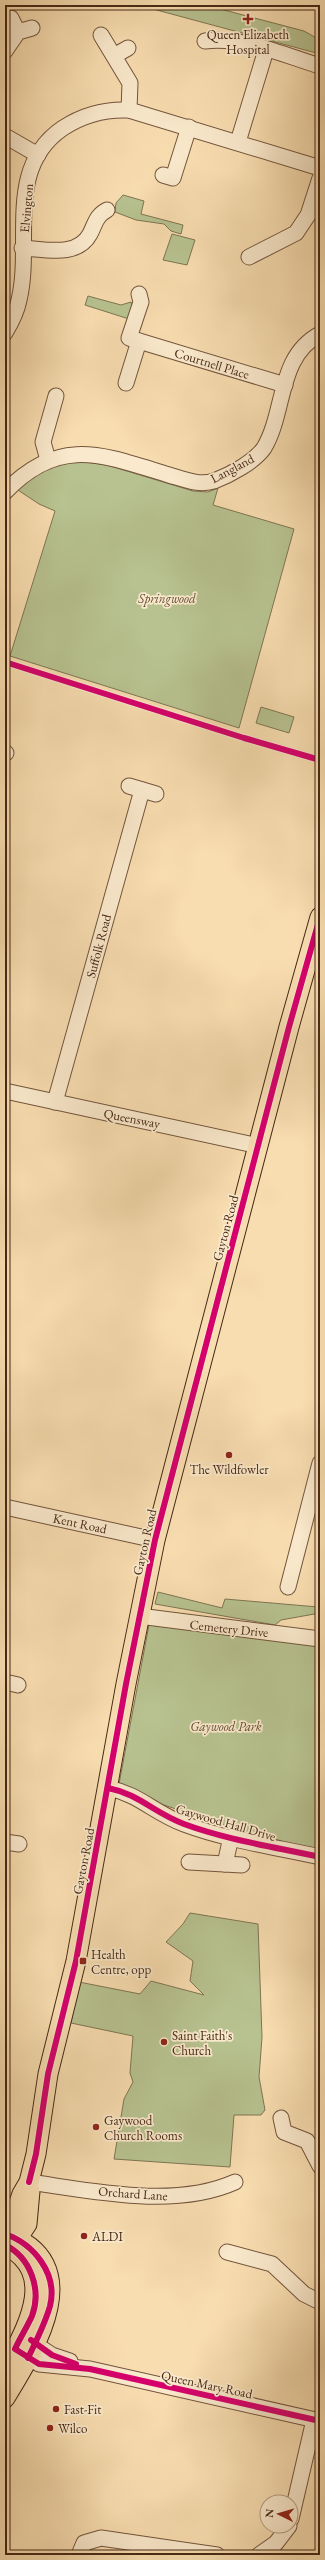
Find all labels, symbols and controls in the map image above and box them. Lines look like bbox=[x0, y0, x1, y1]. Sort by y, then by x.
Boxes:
marker: Queen Elizabeth Hospital bbox=[242, 13, 254, 25]
place label: Queen Elizabeth Hospital bbox=[207, 26, 290, 58]
street label: Elvington bbox=[16, 183, 37, 233]
street label: Courtnell Place bbox=[172, 344, 251, 383]
street label: Langland bbox=[207, 450, 257, 487]
park label: Springwood bbox=[137, 590, 196, 607]
street label: Suffolk Road bbox=[82, 912, 115, 980]
street label: Queensway bbox=[102, 1105, 162, 1132]
street label: Gayton Road bbox=[209, 1193, 243, 1263]
marker: The Wildfowler bbox=[224, 1450, 234, 1460]
place label: The Wildfowler bbox=[189, 1461, 269, 1478]
street label: Gayton Road bbox=[129, 1507, 160, 1577]
street label: Kent Road bbox=[51, 1509, 109, 1538]
street label: Cemetery Drive bbox=[189, 1616, 269, 1641]
park label: Gaywood Park bbox=[190, 1718, 262, 1735]
street label: Gaywood Hall Drive bbox=[174, 1800, 278, 1845]
street label: Gayton Road bbox=[69, 1826, 98, 1896]
place label: Health Centre, opp bbox=[91, 1946, 151, 1978]
marker: Health Centre, opp bbox=[78, 1956, 88, 1966]
place label: Saint Faith's Church bbox=[172, 2027, 232, 2059]
marker: Saint Faith's Church bbox=[159, 2037, 169, 2047]
place label: Gaywood Church Rooms bbox=[104, 2112, 182, 2144]
marker: Gaywood Church Rooms bbox=[91, 2122, 101, 2132]
street label: Orchard Lane bbox=[98, 2183, 168, 2204]
place label: ALDI bbox=[91, 2228, 123, 2245]
marker: ALDI bbox=[79, 2231, 89, 2241]
street label: Queen Mary Road bbox=[160, 2367, 254, 2403]
place label: Fast-Fit bbox=[64, 2401, 101, 2418]
marker: Fast-Fit bbox=[51, 2404, 61, 2414]
place label: Wilco bbox=[58, 2420, 87, 2437]
marker: Wilco bbox=[45, 2423, 55, 2433]
north arrow bbox=[259, 2494, 299, 2534]
text: N bbox=[262, 2508, 276, 2518]

